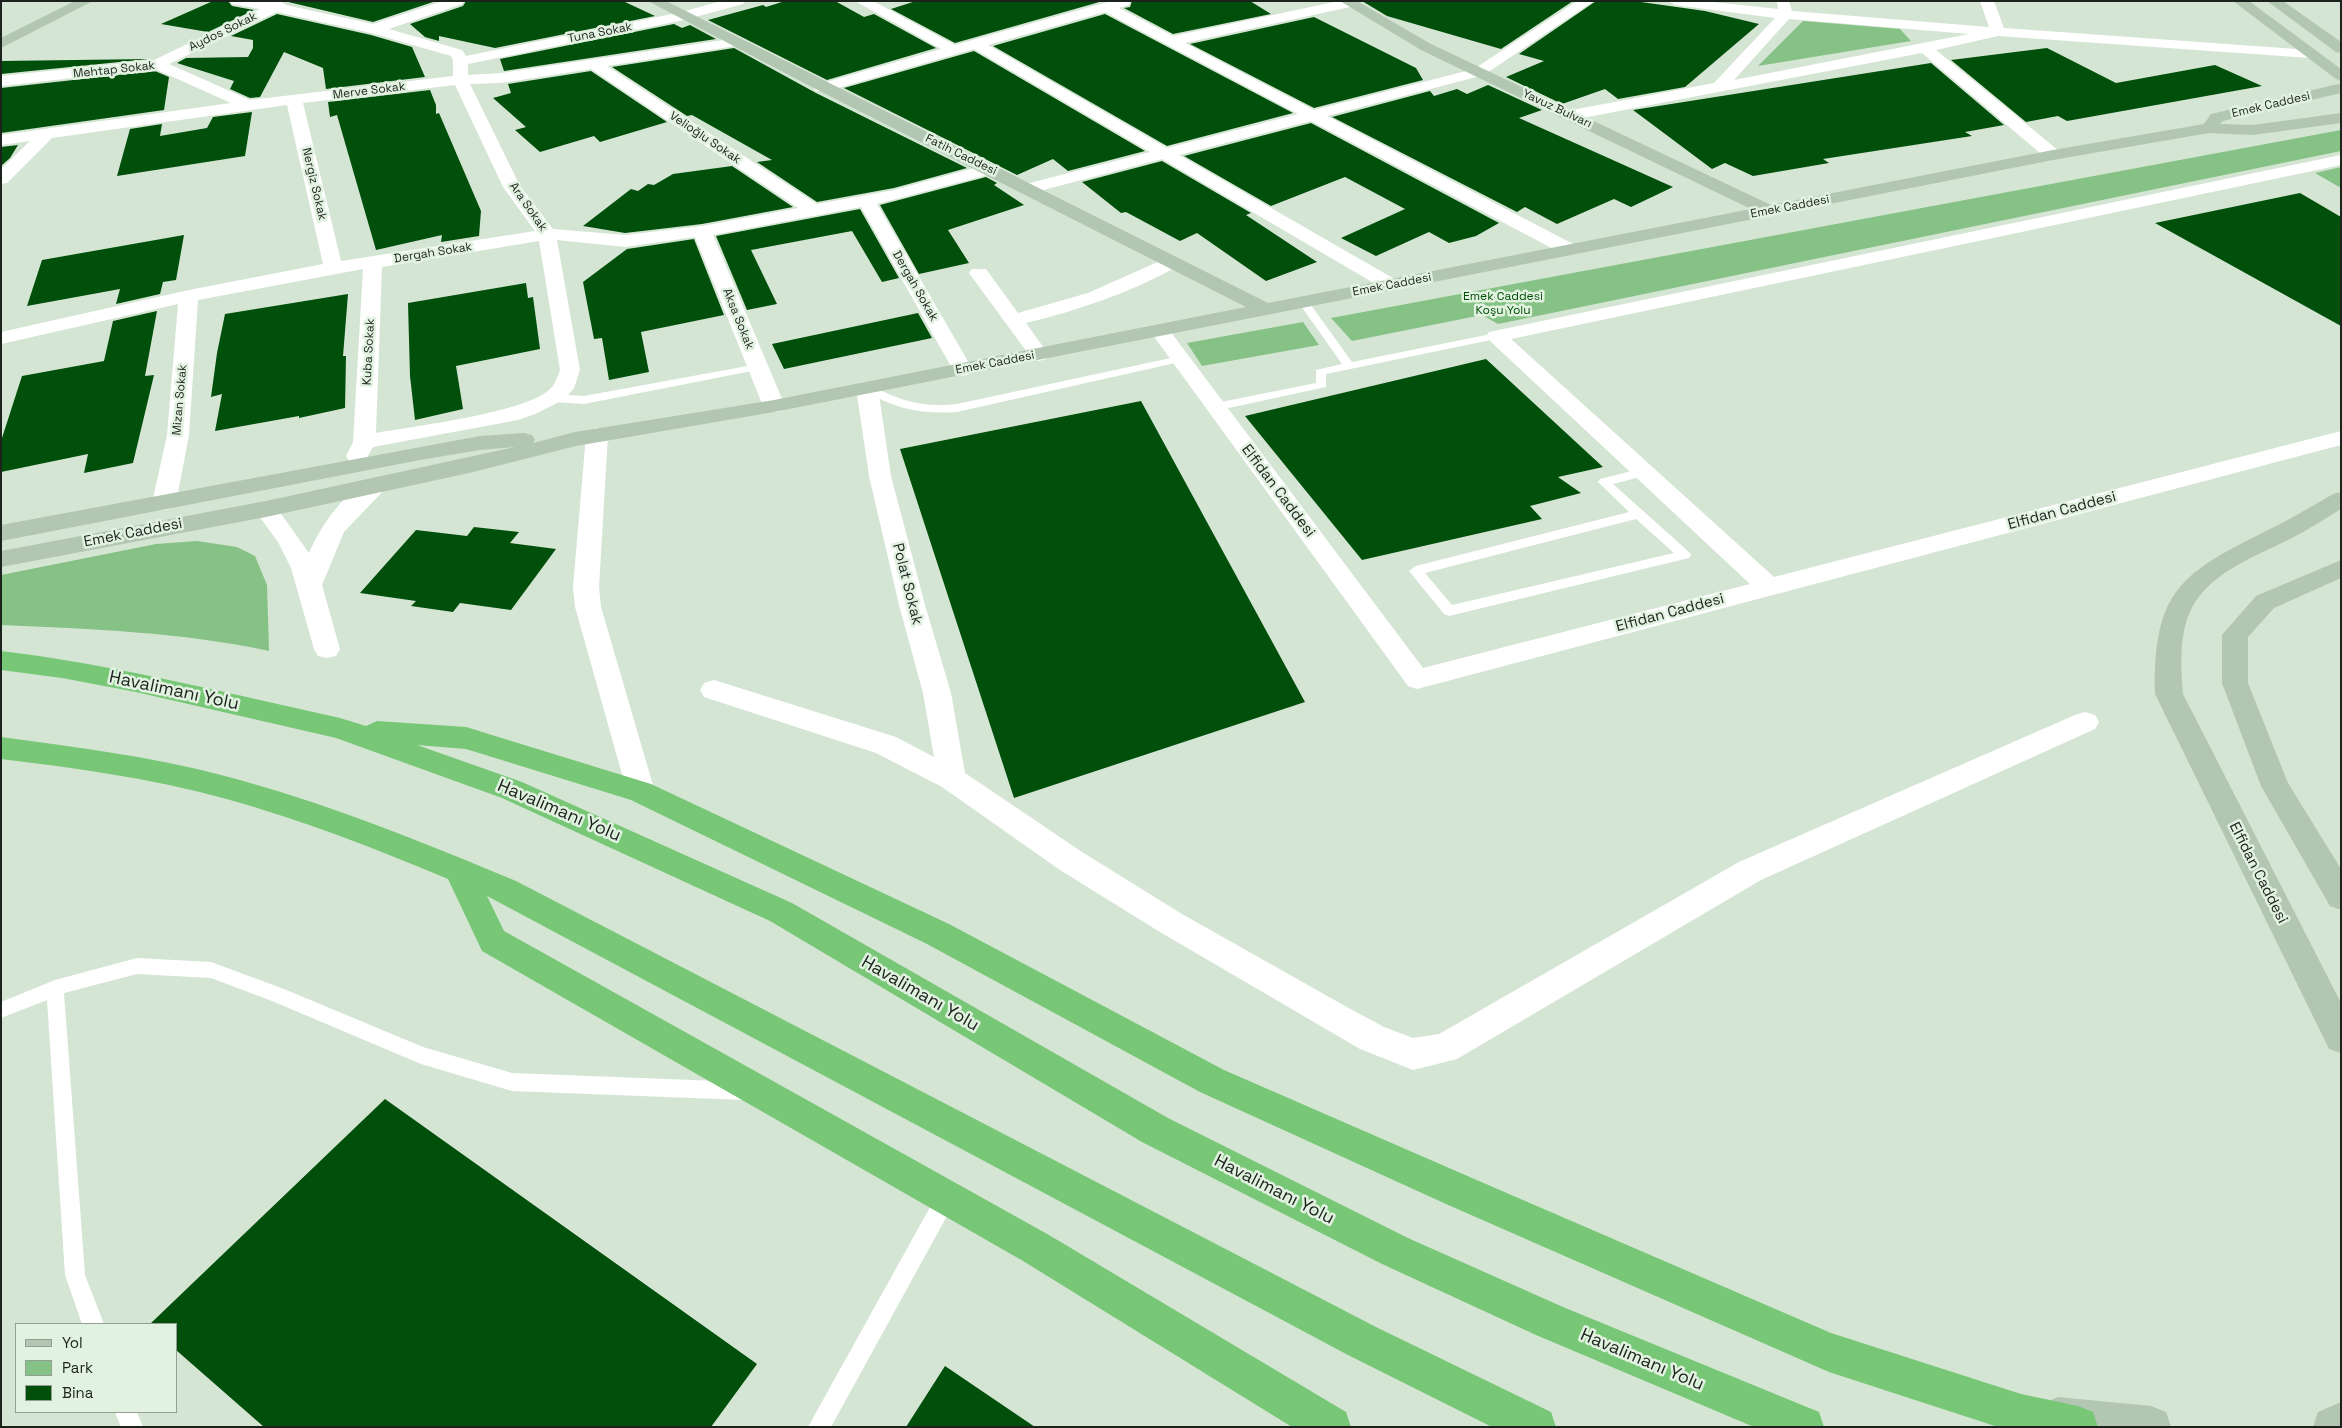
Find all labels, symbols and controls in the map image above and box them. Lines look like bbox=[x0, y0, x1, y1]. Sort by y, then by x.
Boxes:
street label: Aydos Sokak bbox=[187, 9, 259, 55]
street label: Tuna Sokak bbox=[567, 20, 633, 46]
street label: Mehtap Sokak bbox=[72, 59, 156, 81]
street label: Merve Sokak bbox=[332, 79, 406, 103]
street label: Yavuz Bulvarı bbox=[1520, 87, 1594, 131]
street label: Emek Caddesi bbox=[2230, 89, 2312, 121]
street label: Velioğlu Sokak bbox=[667, 109, 743, 167]
street label: Fatih Caddesi bbox=[923, 131, 999, 179]
street label: Nergiz Sokak bbox=[299, 146, 329, 222]
street label: Ara Sokak bbox=[506, 180, 550, 234]
street label: Emek Caddesi bbox=[1749, 192, 1831, 222]
street label: Dergah Sokak bbox=[393, 240, 473, 266]
street label: Dergah Sokak bbox=[889, 248, 941, 324]
street label: Emek Caddesi bbox=[1351, 270, 1433, 300]
street label: Aksa Sokak bbox=[719, 286, 757, 352]
park label: Emek Caddesi Koşu Yolu bbox=[1463, 290, 1543, 318]
street label: Kuba Sokak bbox=[360, 318, 378, 386]
street label: Emek Caddesi bbox=[954, 348, 1036, 378]
street label: Mizan Sokak bbox=[170, 364, 190, 436]
street label: Elfidan Caddesi bbox=[1237, 441, 1319, 541]
street label: Elfidan Caddesi bbox=[2006, 488, 2118, 534]
street label: Emek Caddesi bbox=[82, 515, 184, 551]
street label: Polat Sokak bbox=[888, 541, 926, 627]
street label: Elfidan Caddesi bbox=[1614, 590, 1726, 636]
street label: Havalimanı Yolu bbox=[107, 667, 241, 715]
street label: Havalimanı Yolu bbox=[494, 775, 624, 847]
street label: Elfidan Caddesi bbox=[2225, 819, 2291, 927]
street label: Havalimanı Yolu bbox=[857, 952, 983, 1036]
street label: Havalimanı Yolu bbox=[1210, 1150, 1338, 1230]
legend bbox=[15, 1323, 178, 1413]
street label: Havalimanı Yolu bbox=[1577, 1324, 1707, 1396]
text: Yol bbox=[62, 1333, 83, 1352]
text: Park bbox=[62, 1358, 93, 1377]
text: Bina bbox=[62, 1383, 93, 1402]

